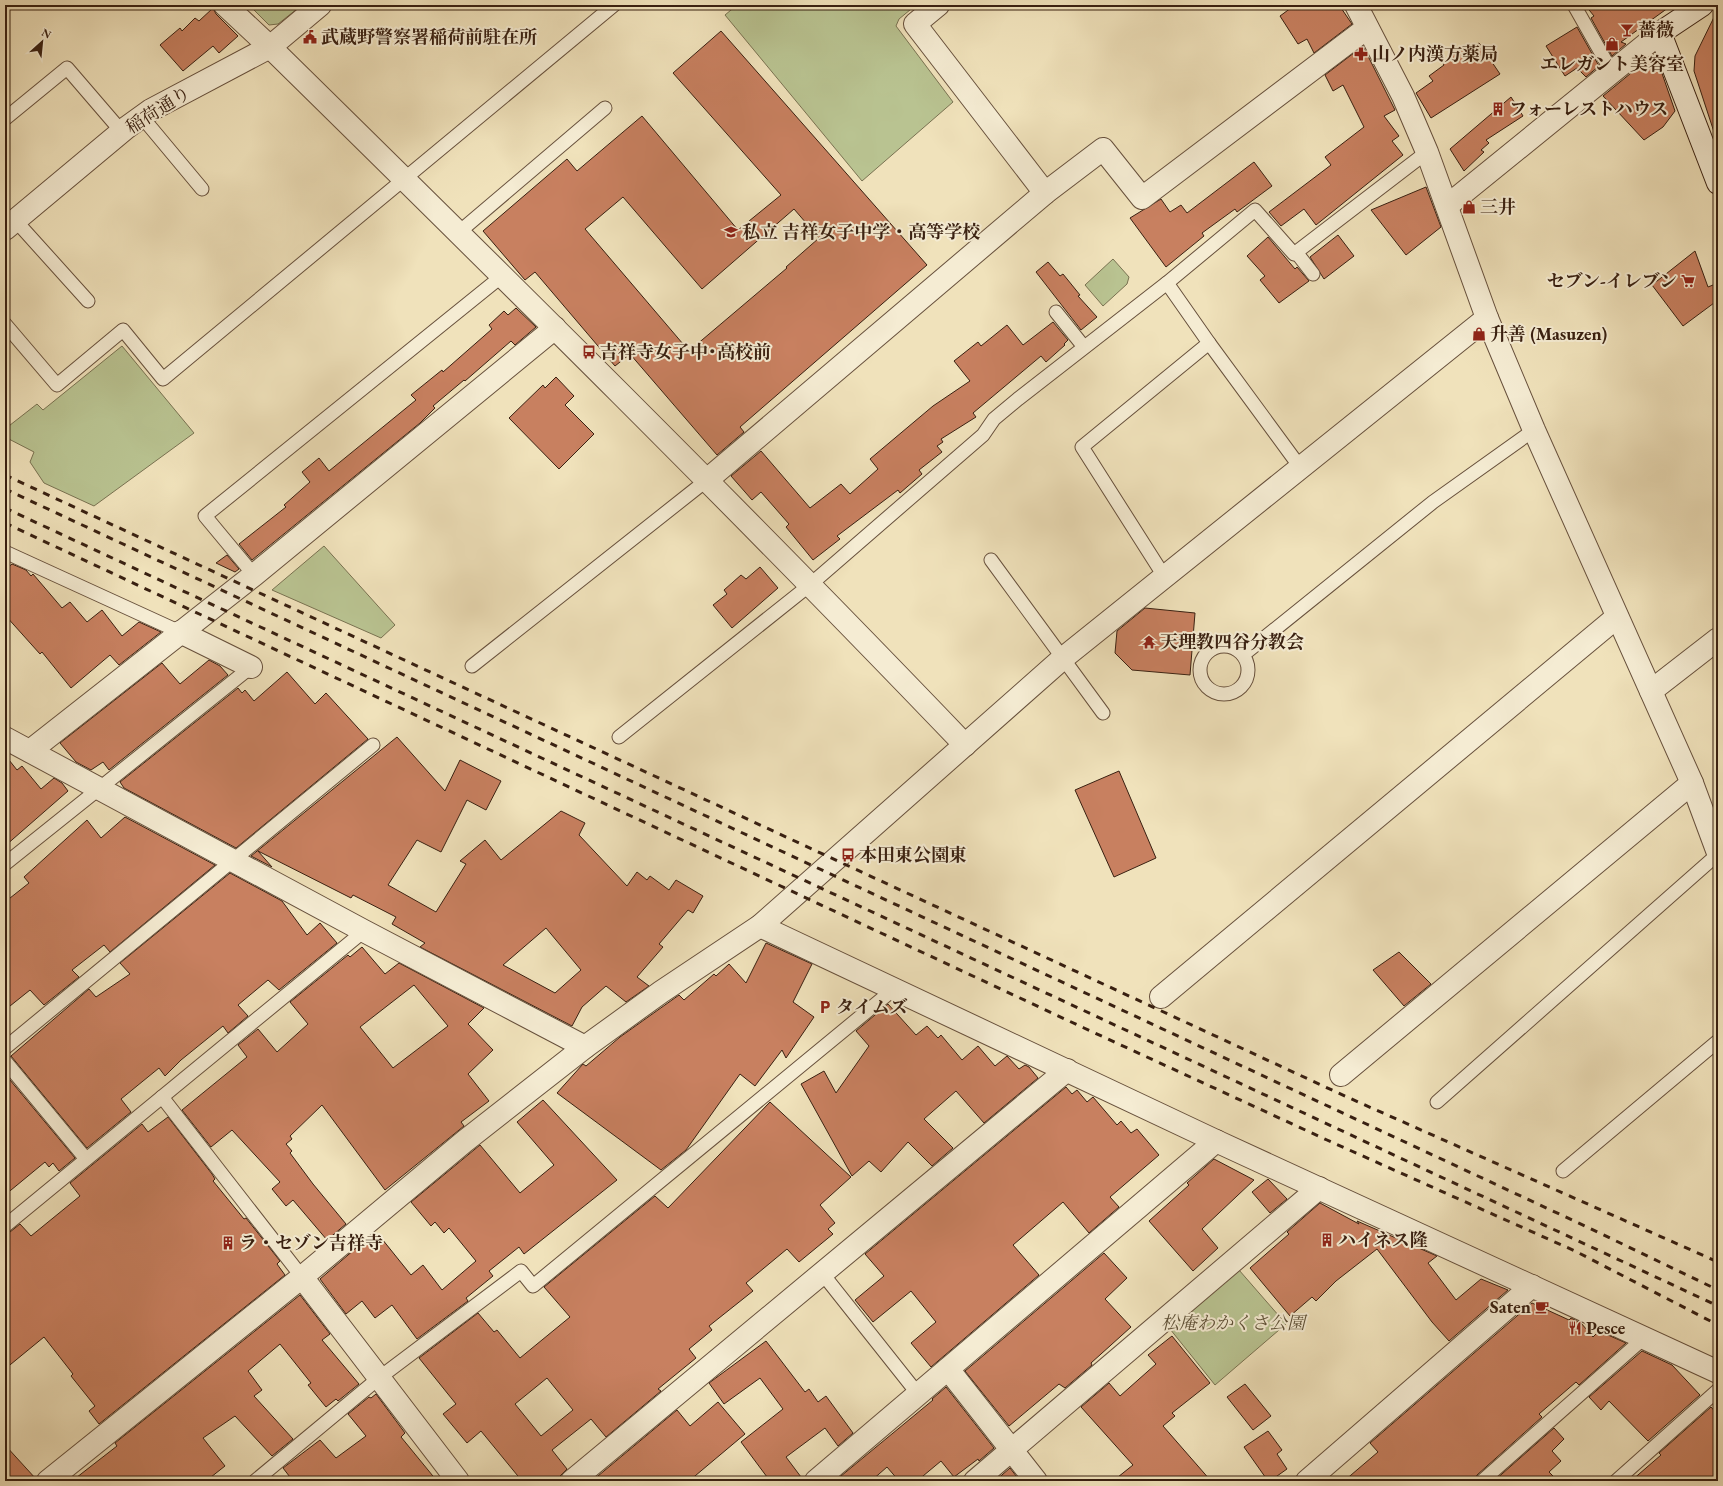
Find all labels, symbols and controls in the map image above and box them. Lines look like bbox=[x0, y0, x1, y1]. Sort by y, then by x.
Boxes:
place label: 薔薇 bbox=[1638, 18, 1674, 41]
north arrow bbox=[22, 22, 62, 62]
bar icon: 薔薇 bbox=[1619, 22, 1635, 38]
text: N bbox=[39, 25, 54, 41]
place label: 武蔵野警察署稲荷前駐在所 bbox=[321, 25, 537, 48]
public building icon: 武蔵野警察署稲荷前駐在所 bbox=[302, 29, 318, 45]
shop icon: エレガント美容室 bbox=[1604, 36, 1620, 52]
place label: 山ノ内漢方薬局 bbox=[1372, 42, 1498, 65]
pharmacy icon: 山ノ内漢方薬局 bbox=[1353, 46, 1369, 62]
place label: エレガント美容室 bbox=[1540, 52, 1684, 75]
street label: 稲荷通り bbox=[121, 81, 194, 138]
place label: フォーレストハウス bbox=[1509, 97, 1668, 120]
building icon: フォーレストハウス bbox=[1490, 101, 1506, 117]
place label: 三井 bbox=[1480, 195, 1516, 218]
shop icon: 三井 bbox=[1461, 199, 1477, 215]
place label: 私立 吉祥女子中学・高等学校 bbox=[742, 220, 980, 243]
school or university icon: 私立 吉祥女子中学・高等学校 bbox=[723, 224, 739, 240]
place label: セブン-イレブン bbox=[1547, 269, 1677, 292]
supermarket icon: セブン-イレブン bbox=[1680, 273, 1696, 289]
place label: 升善 (Masuzen) bbox=[1490, 322, 1607, 345]
shop icon: 升善 (Masuzen) bbox=[1471, 326, 1487, 342]
place label: 吉祥寺女子中･高校前 bbox=[600, 340, 771, 363]
bus stop icon: 吉祥寺女子中･高校前 bbox=[581, 344, 597, 360]
place label: 天理教四谷分教会 bbox=[1160, 630, 1304, 653]
temple icon: 天理教四谷分教会 bbox=[1141, 634, 1157, 650]
place label: 本田東公園東 bbox=[859, 843, 967, 866]
bus stop icon: 本田東公園東 bbox=[840, 847, 856, 863]
place label: タイムズ bbox=[836, 995, 908, 1018]
parking icon: タイムズ bbox=[817, 999, 833, 1015]
place label: ハイネス隆 bbox=[1338, 1228, 1428, 1251]
place label: ラ・セゾン吉祥寺 bbox=[239, 1231, 383, 1254]
building icon: ハイネス隆 bbox=[1319, 1232, 1335, 1248]
building icon: ラ・セゾン吉祥寺 bbox=[220, 1235, 236, 1251]
place label: Saten bbox=[1490, 1295, 1531, 1318]
cafe icon: Saten bbox=[1534, 1299, 1550, 1315]
park label: 松庵わかくさ公園 bbox=[1161, 1311, 1308, 1334]
place label: Pesce bbox=[1586, 1316, 1626, 1339]
restaurant icon: Pesce bbox=[1567, 1320, 1583, 1336]

